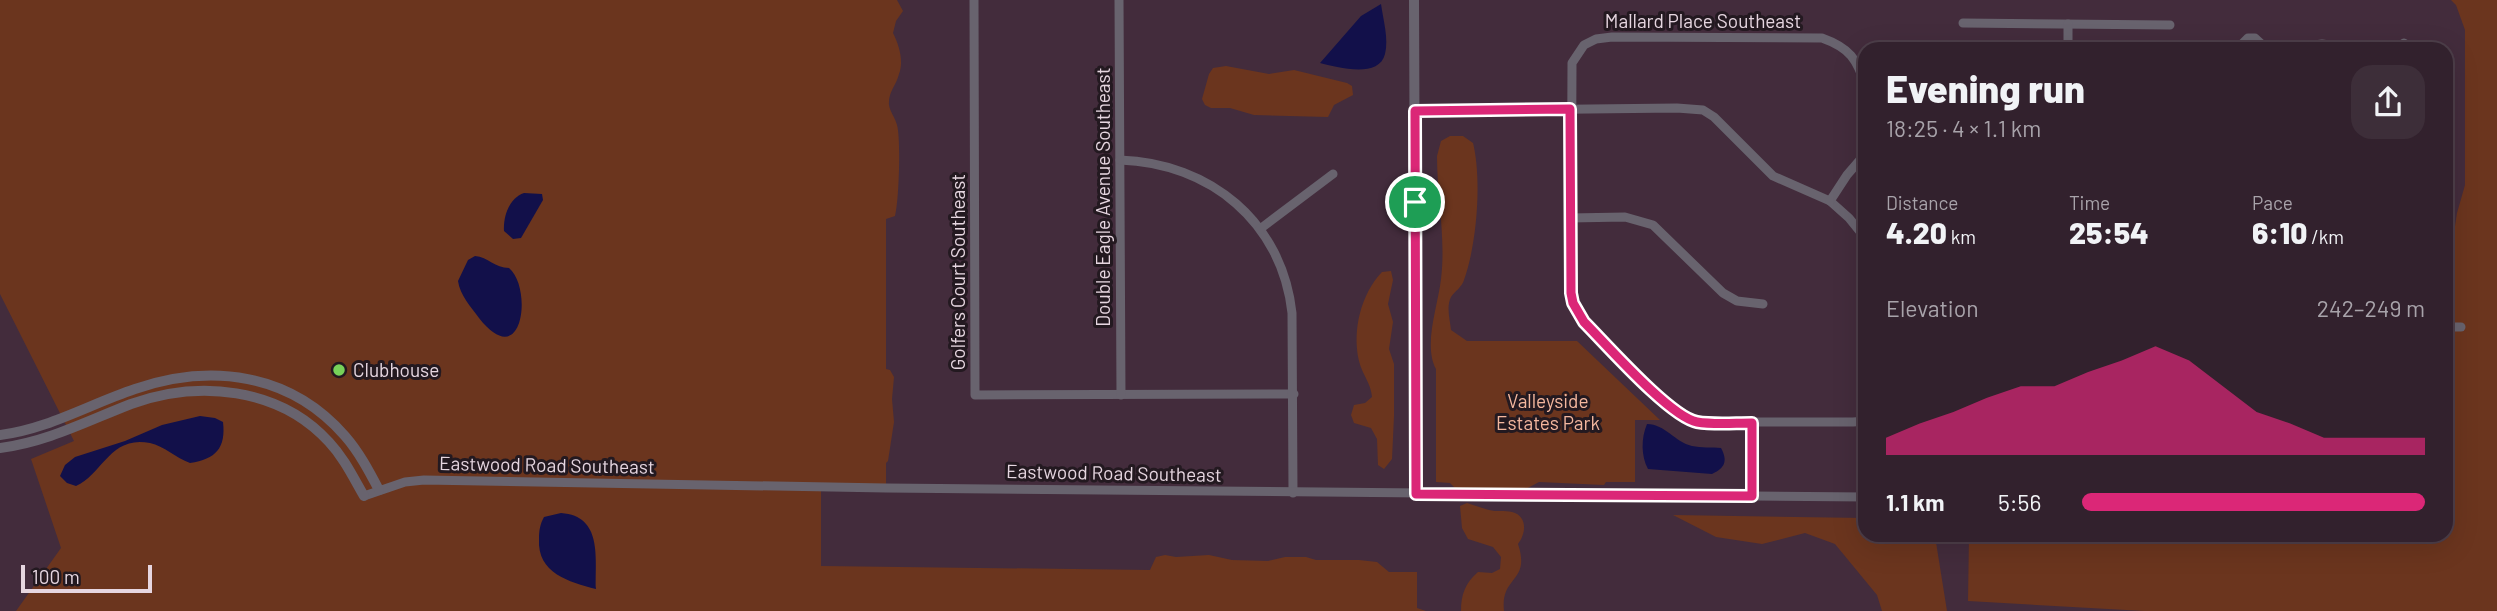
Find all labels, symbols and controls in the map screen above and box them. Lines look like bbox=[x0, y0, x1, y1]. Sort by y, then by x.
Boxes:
street label: Mallard Place Southeast bbox=[1605, 9, 1801, 32]
text: Evening run bbox=[1886, 65, 2085, 111]
button: share bbox=[2351, 65, 2425, 139]
street label: Double Eagle Avenue Southeast bbox=[1091, 67, 1114, 327]
text: 18:25 · 4 × 1.1 km bbox=[1886, 114, 2041, 142]
pin bbox=[1385, 172, 1445, 232]
street label: Golfers Court Southeast bbox=[946, 174, 969, 370]
icon: arrive bbox=[1396, 183, 1434, 221]
text: Distance bbox=[1886, 191, 1958, 214]
text: Time bbox=[2069, 191, 2110, 214]
text: Pace bbox=[2252, 191, 2293, 214]
text: 4.20 bbox=[1886, 214, 1947, 250]
text: 25:54 bbox=[2069, 214, 2149, 250]
text: 6:10 bbox=[2252, 214, 2307, 250]
text: km bbox=[1947, 225, 1976, 248]
text: /km bbox=[2307, 225, 2344, 248]
text: Elevation bbox=[1886, 294, 1979, 322]
text: 242–249 m bbox=[2317, 294, 2425, 322]
place label: Clubhouse bbox=[353, 358, 439, 381]
marker: Clubhouse bbox=[331, 362, 347, 378]
park label: Valleyside Estates Park bbox=[1496, 389, 1600, 434]
street label: Eastwood Road Southeast bbox=[439, 451, 655, 478]
street label: Eastwood Road Southeast bbox=[1006, 459, 1222, 486]
text: 1.1 km bbox=[1886, 488, 1945, 516]
text: 5:56 bbox=[1998, 488, 2041, 516]
scale bar bbox=[21, 562, 152, 594]
text: 100 m bbox=[32, 565, 80, 588]

